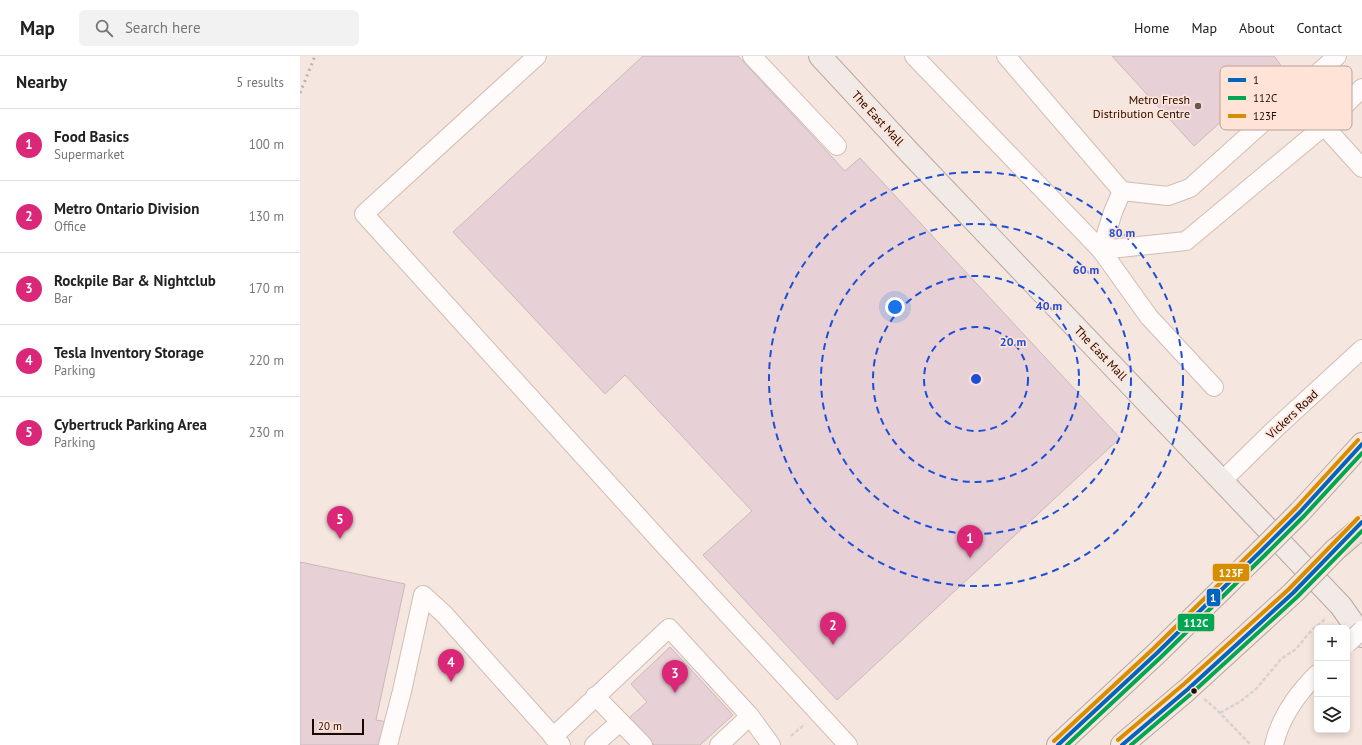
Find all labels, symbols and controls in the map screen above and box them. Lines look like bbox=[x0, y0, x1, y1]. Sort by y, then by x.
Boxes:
search box bbox=[79, 10, 359, 46]
text: Map bbox=[20, 16, 55, 40]
icon: search bbox=[93, 17, 115, 39]
text: Search here bbox=[125, 18, 201, 37]
text: Home bbox=[1134, 19, 1169, 37]
text: Map bbox=[1191, 19, 1217, 37]
text: About bbox=[1239, 19, 1275, 37]
text: Contact bbox=[1297, 19, 1342, 37]
legend bbox=[1220, 66, 1352, 130]
text: Nearby bbox=[16, 71, 67, 93]
text: 1 bbox=[1253, 73, 1259, 87]
text: 5 results bbox=[236, 74, 284, 91]
street label: The East Mall bbox=[849, 87, 908, 149]
text: 112C bbox=[1253, 91, 1277, 105]
place label: Metro Fresh Distribution Centre bbox=[1093, 92, 1190, 121]
marker: Metro Fresh Distribution Centre bbox=[1193, 101, 1203, 111]
text: 123F bbox=[1253, 109, 1277, 123]
text: Food Basics bbox=[54, 127, 129, 146]
text: 1 bbox=[25, 136, 33, 153]
text: 100 m bbox=[249, 136, 284, 153]
text: Supermarket bbox=[54, 146, 124, 163]
text: Metro Ontario Division bbox=[54, 199, 199, 218]
text: 2 bbox=[25, 208, 33, 225]
text: 130 m bbox=[249, 208, 284, 225]
text: Office bbox=[54, 218, 86, 235]
text: 80 m bbox=[1109, 225, 1135, 240]
text: 60 m bbox=[1073, 262, 1099, 277]
text: Rockpile Bar & Nightclub bbox=[54, 271, 216, 290]
text: 3 bbox=[25, 280, 33, 297]
text: 170 m bbox=[249, 280, 284, 297]
text: Bar bbox=[54, 290, 72, 307]
your location bbox=[885, 297, 905, 317]
text: 40 m bbox=[1036, 298, 1062, 313]
street label: The East Mall bbox=[1071, 323, 1131, 384]
text: 20 m bbox=[1000, 334, 1026, 349]
text: Tesla Inventory Storage bbox=[54, 343, 204, 362]
text: 4 bbox=[25, 352, 33, 369]
text: 220 m bbox=[249, 352, 284, 369]
text: Parking bbox=[54, 362, 95, 379]
centre of rings bbox=[969, 372, 983, 386]
street label: Vickers Road bbox=[1262, 386, 1321, 442]
text: Cybertruck Parking Area bbox=[54, 415, 207, 434]
text: 5 bbox=[25, 424, 33, 441]
text: 230 m bbox=[249, 424, 284, 441]
text: Parking bbox=[54, 434, 95, 451]
pin: 5 bbox=[327, 506, 353, 539]
pin: 1 bbox=[957, 525, 983, 558]
line badge: 123F bbox=[1212, 563, 1250, 582]
text: 123F bbox=[1219, 566, 1244, 580]
line badge: 1 bbox=[1206, 588, 1221, 607]
text: 1 bbox=[1210, 591, 1216, 605]
pin: 2 bbox=[820, 612, 846, 645]
line badge: 112C bbox=[1177, 613, 1215, 632]
text: 112C bbox=[1184, 616, 1208, 630]
map controls bbox=[1314, 625, 1350, 733]
button: + bbox=[1314, 625, 1350, 661]
pin: 4 bbox=[438, 649, 464, 682]
pin: 3 bbox=[662, 660, 688, 693]
button: − bbox=[1314, 661, 1350, 697]
unlabelled marker bbox=[1189, 686, 1199, 696]
button: layers bbox=[1314, 697, 1350, 733]
scale bar bbox=[312, 717, 364, 736]
text: 20 m bbox=[318, 719, 342, 733]

